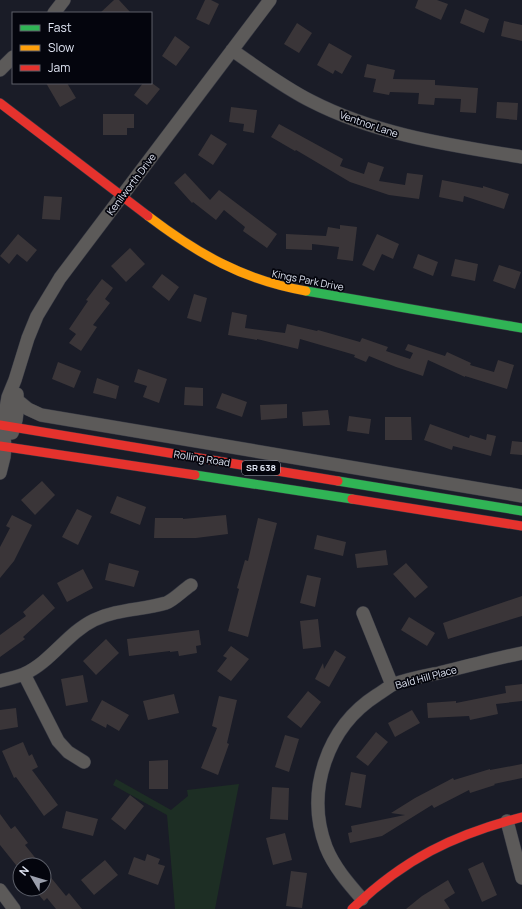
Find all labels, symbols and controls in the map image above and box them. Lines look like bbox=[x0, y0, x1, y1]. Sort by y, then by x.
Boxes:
legend bbox=[12, 12, 152, 84]
text: Fast bbox=[48, 19, 72, 36]
text: Slow bbox=[48, 39, 74, 56]
text: Jam bbox=[48, 59, 70, 76]
street label: Ventnor Lane bbox=[338, 107, 400, 141]
street label: Kenilworth Drive bbox=[103, 150, 159, 218]
street label: Kings Park Drive bbox=[271, 266, 345, 294]
street label: Rolling Road bbox=[173, 447, 231, 469]
road number: SR 638 bbox=[242, 461, 280, 475]
street label: Bald Hill Place bbox=[394, 662, 458, 692]
north arrow bbox=[12, 857, 52, 897]
text: N bbox=[15, 863, 32, 878]

